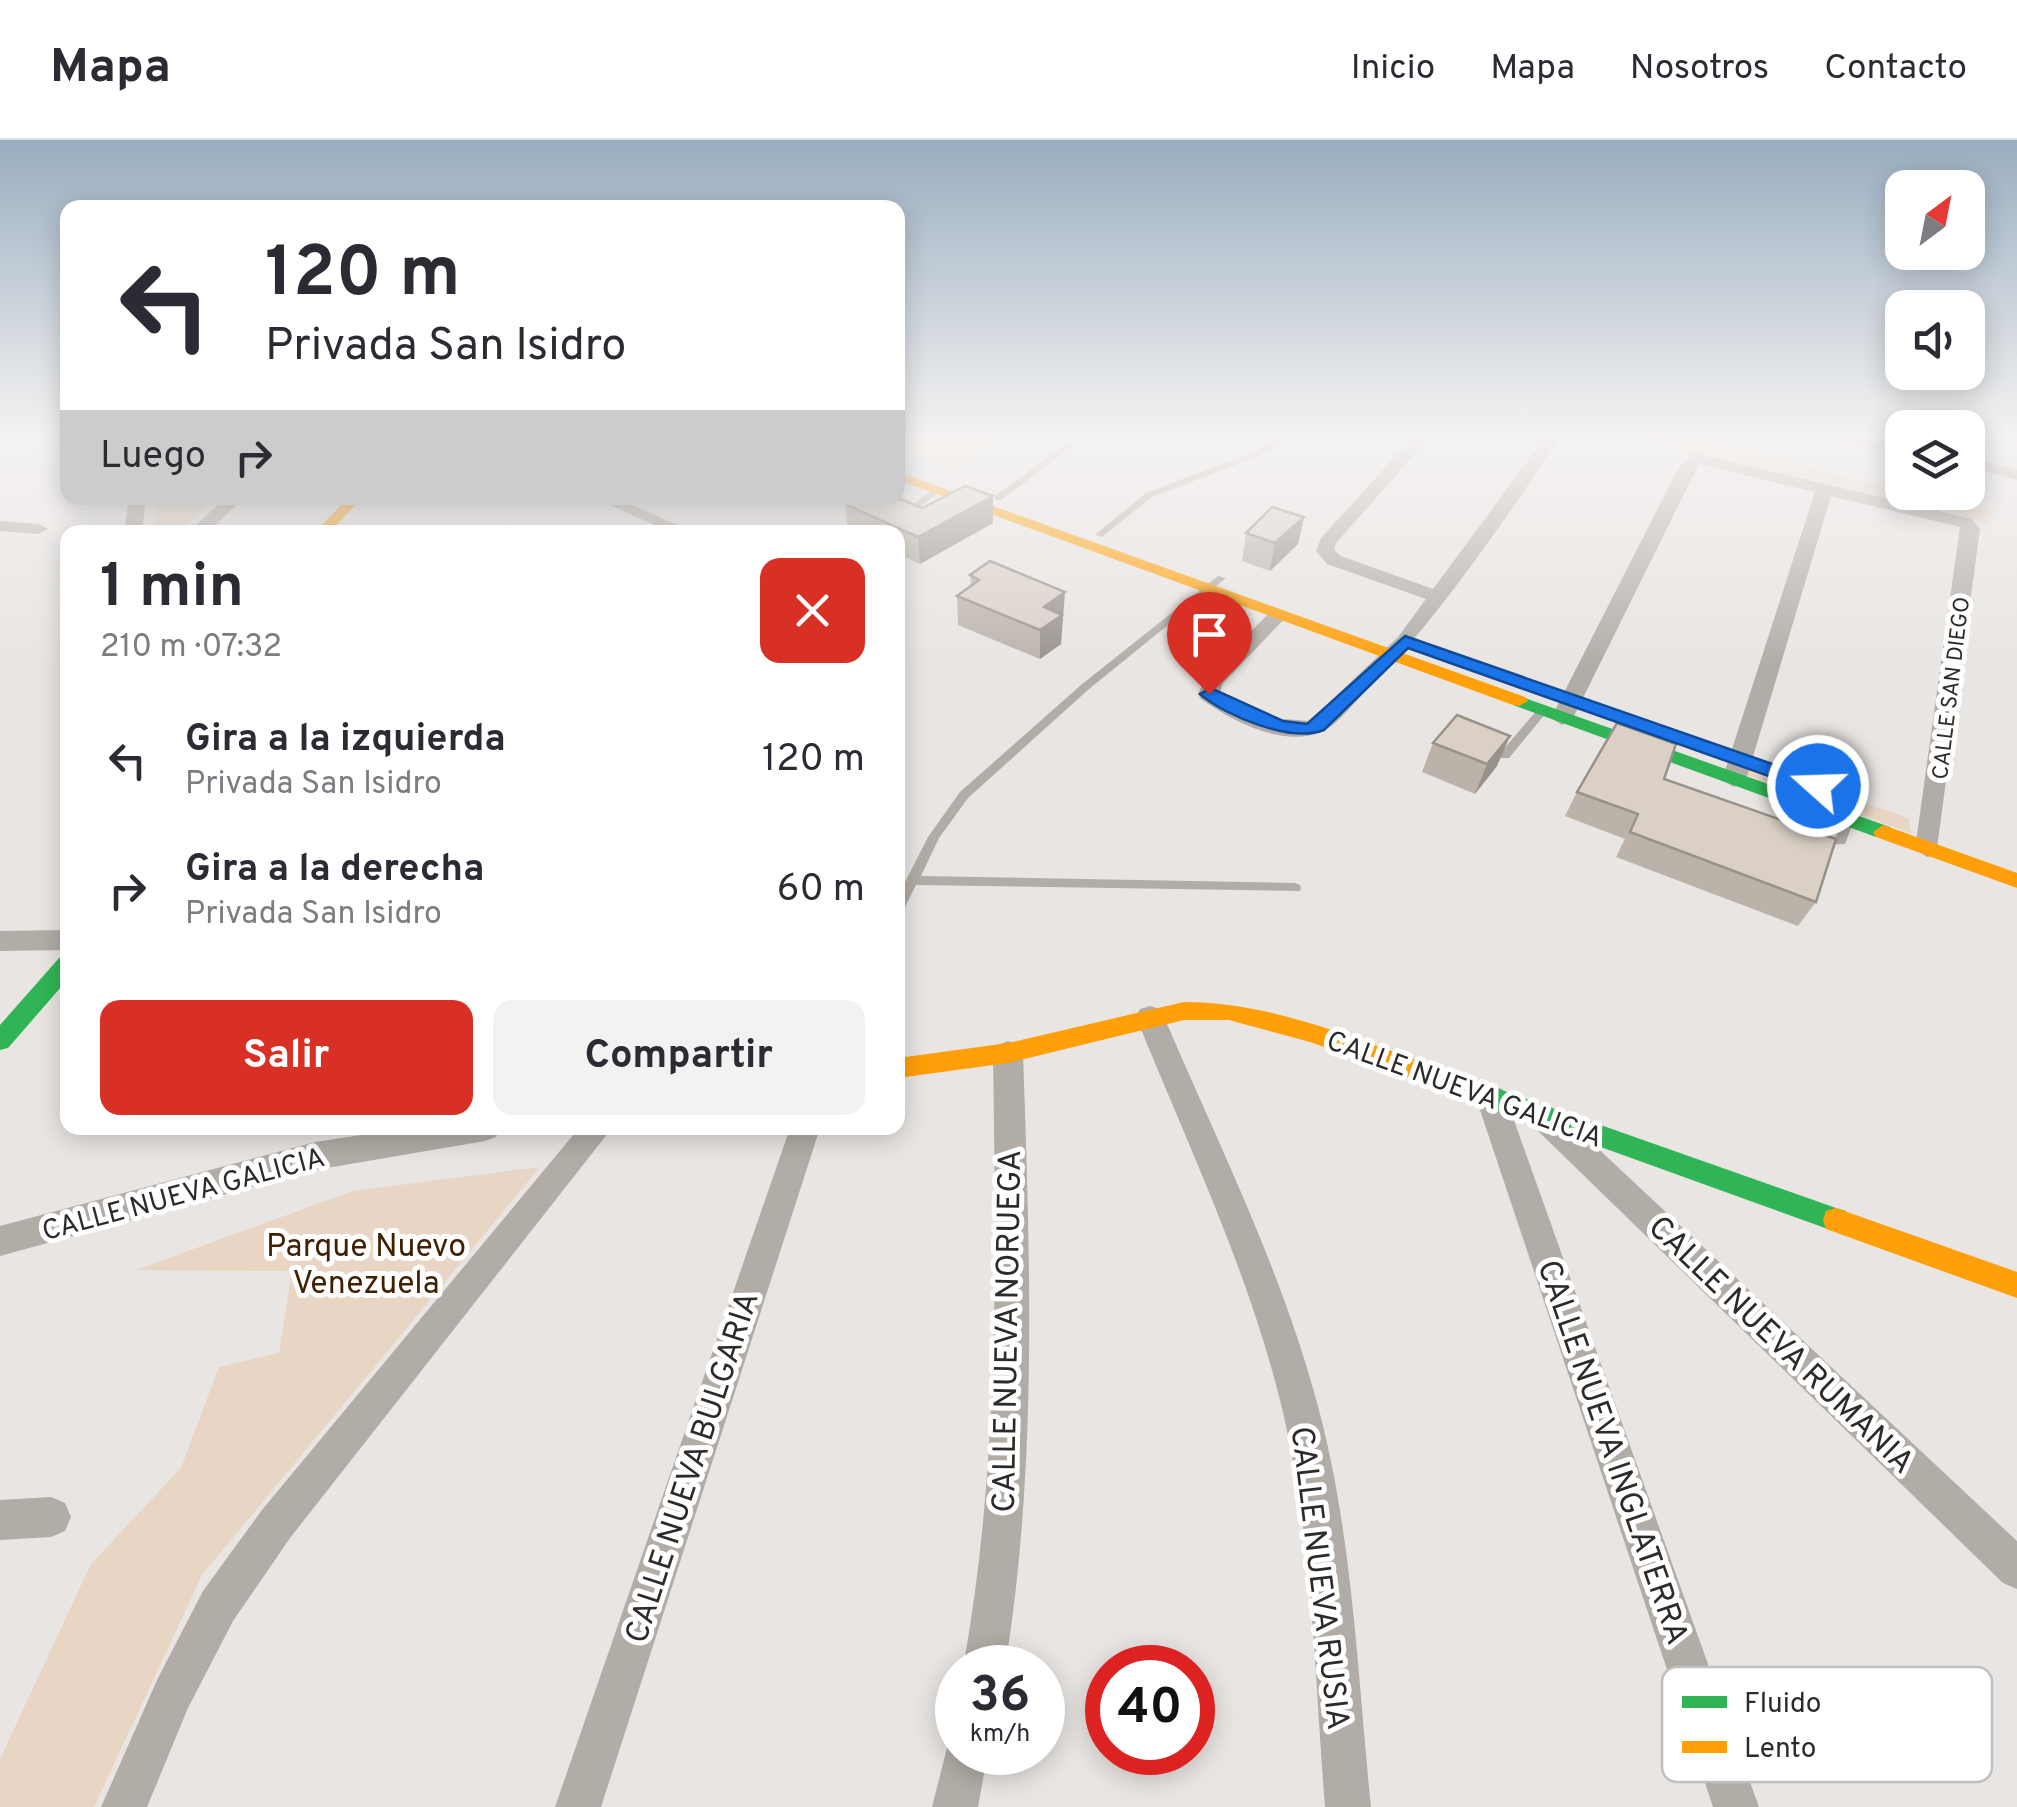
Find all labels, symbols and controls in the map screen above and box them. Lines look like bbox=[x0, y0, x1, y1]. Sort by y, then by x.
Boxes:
text: Mapa bbox=[50, 39, 171, 99]
text: Inicio bbox=[1351, 47, 1435, 91]
text: Mapa bbox=[1490, 47, 1575, 91]
text: Nosotros bbox=[1630, 47, 1769, 91]
text: Contacto bbox=[1824, 47, 1967, 91]
north arrow bbox=[1885, 170, 1985, 270]
map controls bbox=[1885, 170, 1985, 510]
text: 120 m bbox=[265, 232, 461, 321]
icon: left bbox=[100, 240, 230, 370]
button: sound bbox=[1885, 290, 1985, 390]
text: Privada San Isidro bbox=[265, 319, 626, 376]
button: layers bbox=[1885, 410, 1985, 510]
icon: right bbox=[226, 430, 281, 485]
text: Luego bbox=[100, 433, 206, 482]
text: 1 min bbox=[100, 552, 244, 628]
button: close bbox=[760, 558, 865, 663]
pin bbox=[1167, 592, 1252, 695]
street label: CALLE SAN DIEGO bbox=[1928, 595, 1977, 781]
icon: arrive bbox=[1182, 607, 1237, 662]
text: 210 m · 07:32 bbox=[100, 628, 282, 668]
text: Gira a la izquierda bbox=[185, 716, 506, 765]
icon: left bbox=[100, 733, 155, 788]
position arrow bbox=[1766, 734, 1870, 838]
text: 120 m bbox=[762, 736, 865, 785]
text: Privada San Isidro bbox=[185, 765, 442, 805]
text: Gira a la derecha bbox=[185, 846, 484, 895]
icon: right bbox=[100, 863, 155, 918]
text: 60 m bbox=[777, 866, 865, 915]
text: Privada San Isidro bbox=[185, 895, 442, 935]
button: Salir bbox=[100, 1000, 473, 1115]
button: Compartir bbox=[493, 1000, 865, 1115]
street label: CALLE NUEVA GALICIA bbox=[1321, 1024, 1607, 1158]
street label: CALLE NUEVA GALICIA bbox=[38, 1141, 329, 1251]
street label: CALLE NUEVA NORUEGA bbox=[986, 1149, 1032, 1513]
street label: CALLE NUEVA RUMANIA bbox=[1638, 1209, 1921, 1484]
park label: Parque Nuevo Venezuela bbox=[266, 1228, 466, 1305]
street label: CALLE NUEVA INGLATERRA bbox=[1526, 1255, 1696, 1651]
street label: CALLE NUEVA BULGARIA bbox=[618, 1287, 770, 1649]
street label: CALLE NUEVA RUSIA bbox=[1280, 1424, 1356, 1732]
speed limit sign: 40 bbox=[1085, 1645, 1215, 1775]
text: 36 bbox=[970, 1666, 1030, 1729]
legend bbox=[1662, 1667, 1992, 1782]
text: Fluido bbox=[1744, 1687, 1821, 1723]
text: km/h bbox=[970, 1719, 1030, 1751]
text: Lento bbox=[1744, 1732, 1816, 1768]

